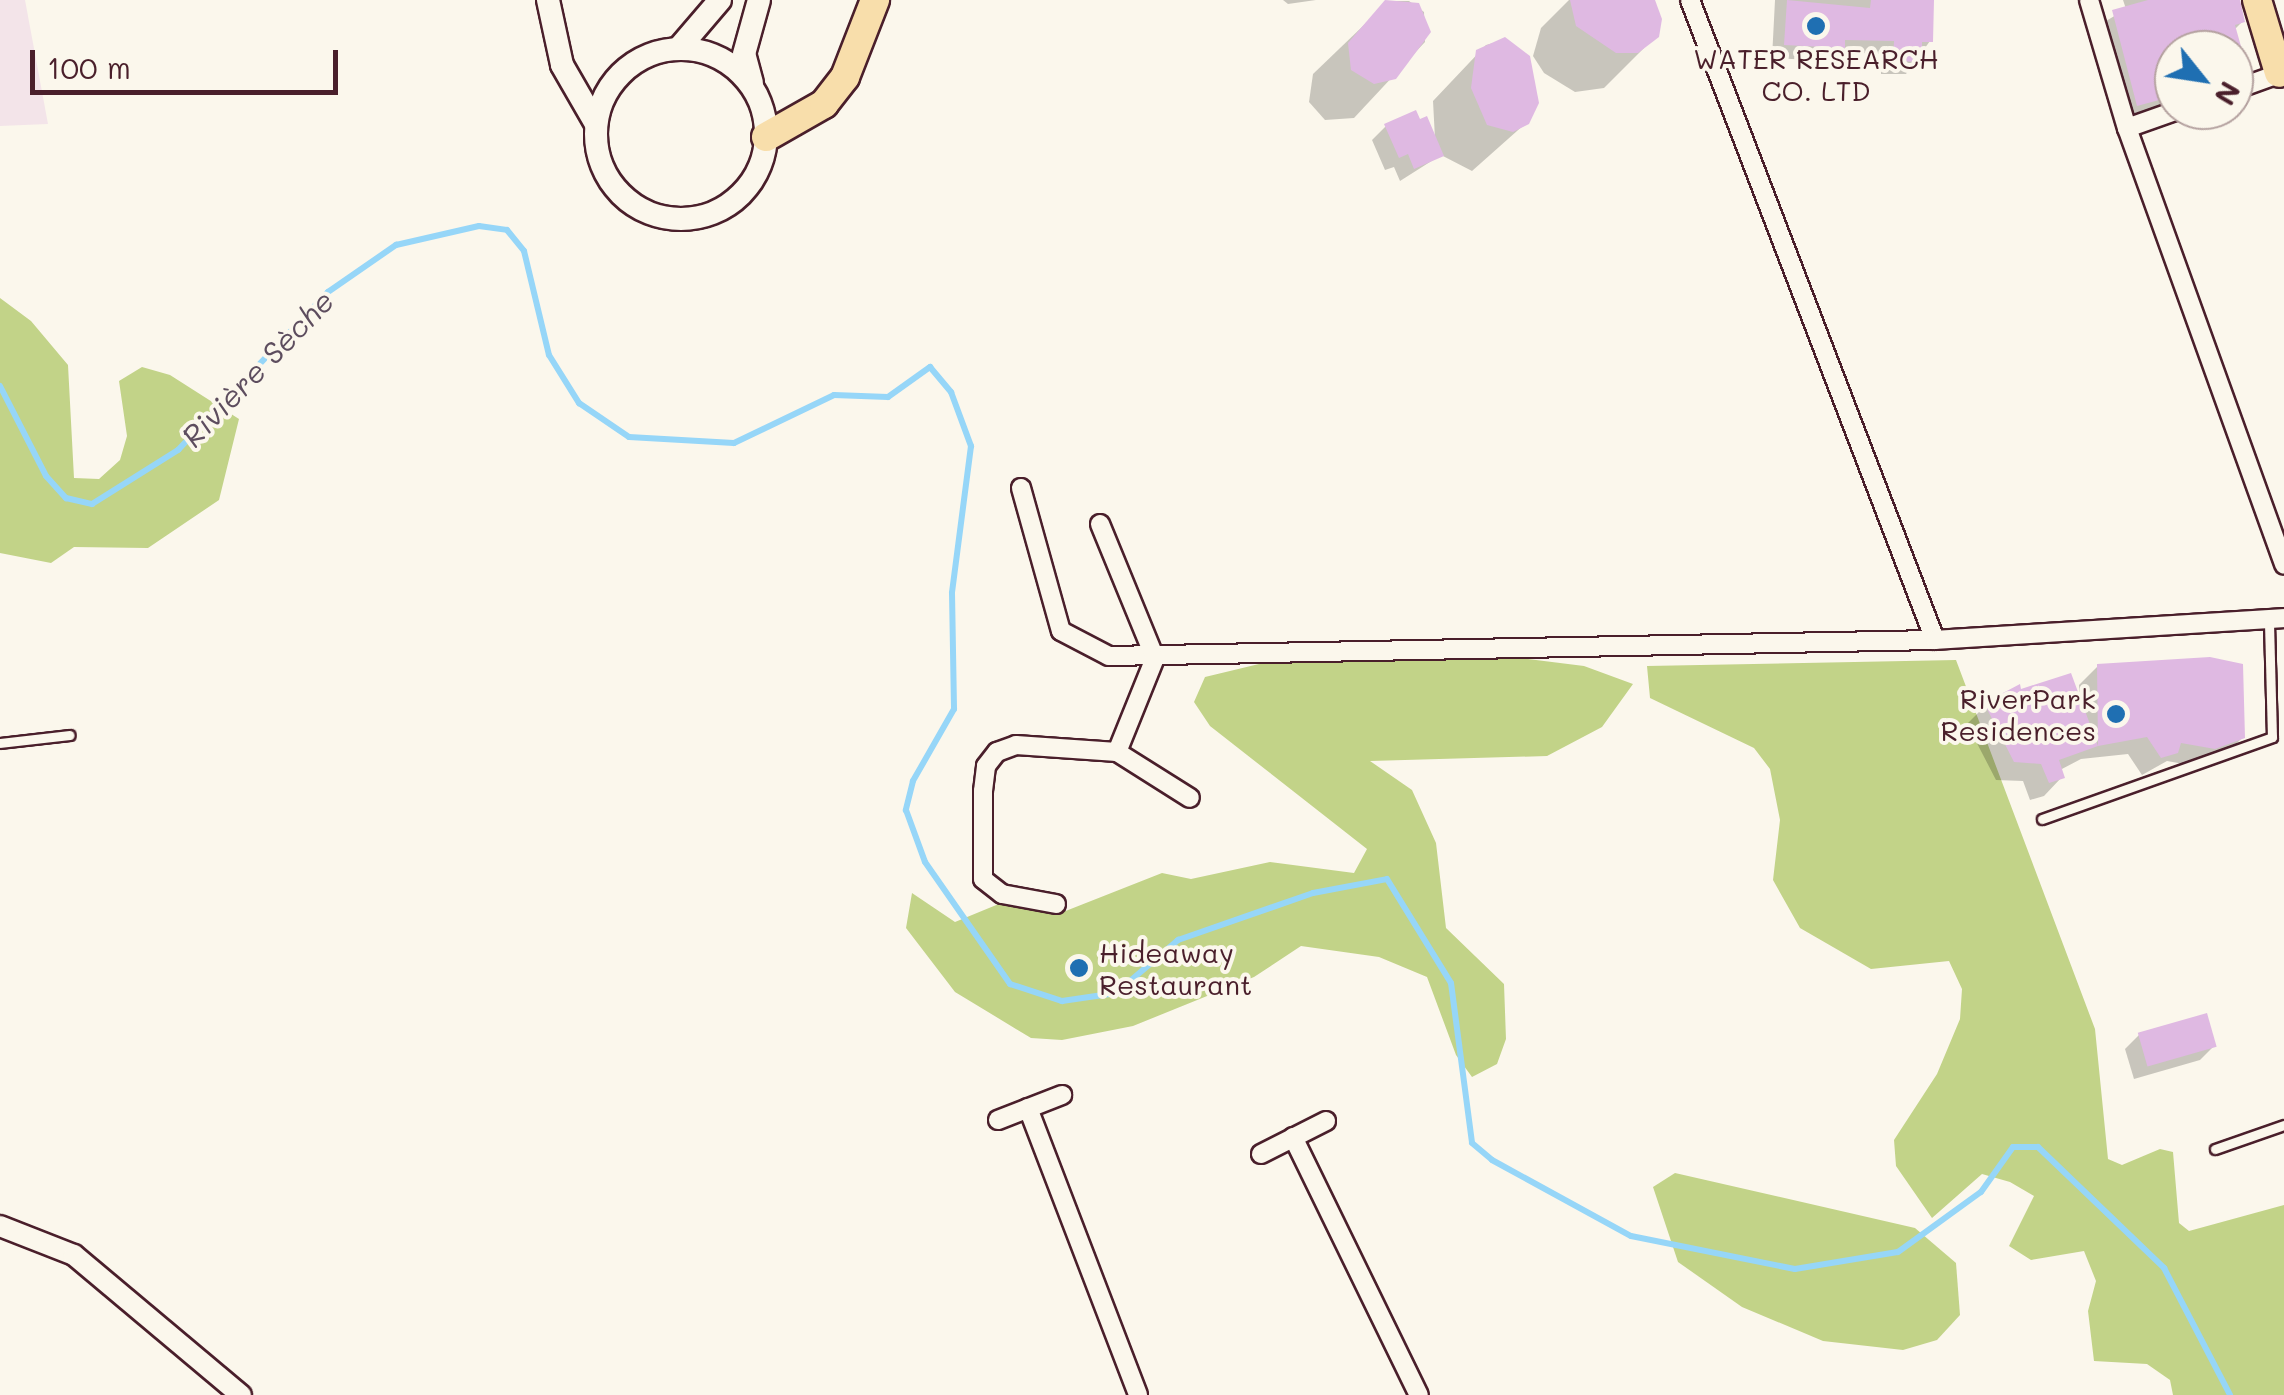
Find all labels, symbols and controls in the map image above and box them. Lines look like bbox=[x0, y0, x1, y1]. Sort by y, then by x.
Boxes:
marker: WATER RESEARCH CO. LTD bbox=[1805, 15, 1827, 37]
scale bar bbox=[35, 30, 342, 92]
north arrow bbox=[2154, 30, 2254, 130]
place label: WATER RESEARCH CO. LTD bbox=[1693, 41, 1939, 107]
text: 100 m bbox=[47, 47, 131, 87]
text: N bbox=[2207, 76, 2249, 112]
water label: Rivière Sèche bbox=[173, 282, 341, 454]
place label: RiverPark Residences bbox=[1941, 681, 2096, 747]
marker: RiverPark Residences bbox=[2105, 703, 2127, 725]
place label: Hideaway Restaurant bbox=[1099, 935, 1252, 1001]
marker: Hideaway Restaurant bbox=[1068, 957, 1090, 979]

